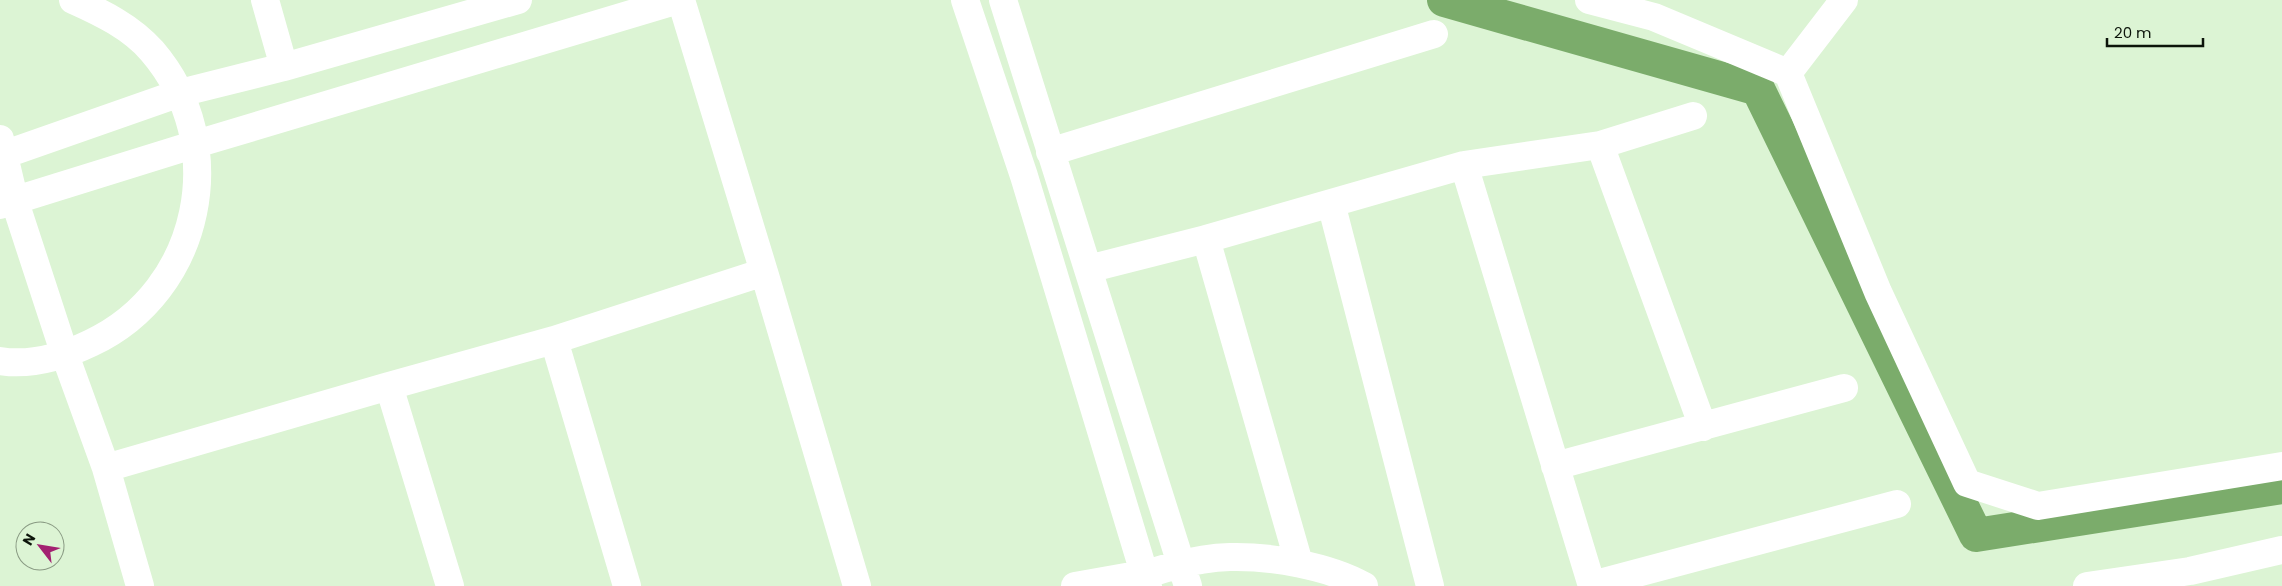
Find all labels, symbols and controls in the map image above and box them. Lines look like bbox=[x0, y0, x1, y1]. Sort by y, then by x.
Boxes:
scale bar bbox=[2107, 15, 2203, 47]
text: 20 m bbox=[2114, 22, 2152, 43]
north arrow bbox=[15, 521, 65, 571]
text: N bbox=[18, 530, 40, 549]

